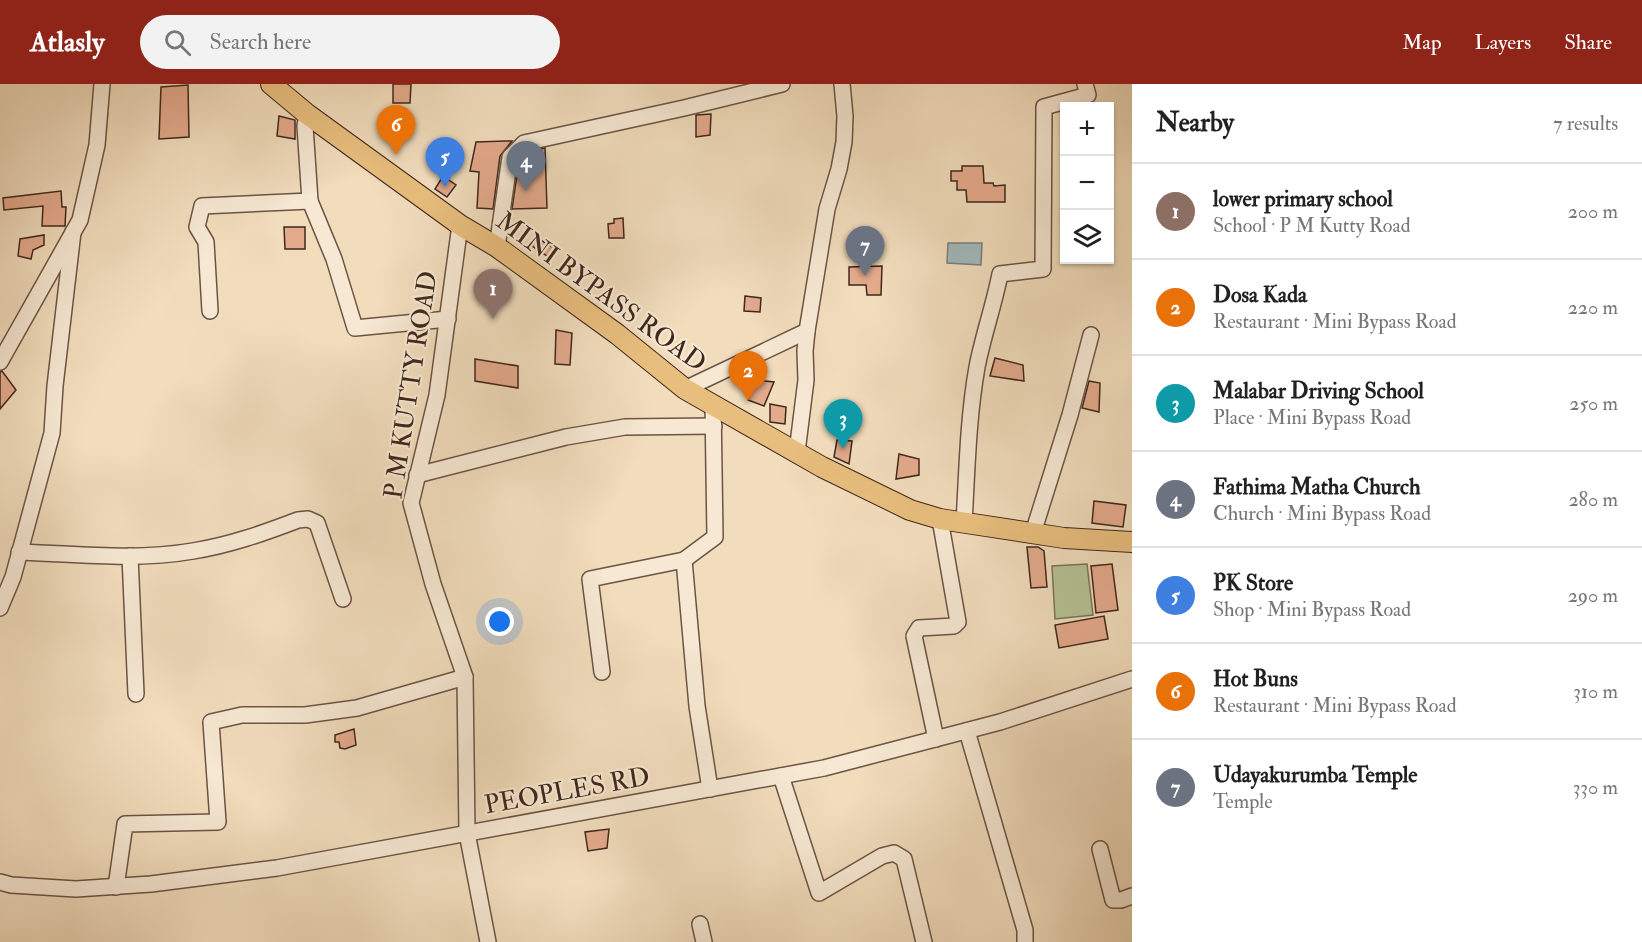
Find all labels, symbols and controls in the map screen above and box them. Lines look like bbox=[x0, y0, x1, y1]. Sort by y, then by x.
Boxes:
search box bbox=[140, 15, 560, 69]
text: Atlasly bbox=[30, 25, 104, 60]
icon: search bbox=[161, 26, 194, 59]
text: Search here bbox=[209, 28, 311, 56]
text: Map bbox=[1402, 29, 1442, 56]
text: Layers bbox=[1475, 29, 1531, 56]
text: Share bbox=[1564, 29, 1612, 56]
map controls bbox=[1060, 102, 1114, 264]
button: + bbox=[1060, 102, 1114, 156]
pin: 6 bbox=[376, 106, 416, 155]
text: Nearby bbox=[1156, 107, 1234, 139]
text: 7 results bbox=[1553, 111, 1618, 136]
pin: 5 bbox=[426, 138, 464, 187]
pin: 4 bbox=[506, 141, 546, 191]
button: − bbox=[1060, 156, 1114, 210]
text: lower primary school bbox=[1213, 185, 1393, 213]
text: 1 bbox=[1172, 199, 1179, 224]
text: 200 m bbox=[1568, 199, 1618, 224]
street label: MINI BYPASS ROAD bbox=[490, 205, 712, 379]
button: layers bbox=[1060, 210, 1114, 264]
text: School · P M Kutty Road bbox=[1213, 213, 1410, 238]
pin: 7 bbox=[846, 226, 884, 276]
street label: P M KUTTY ROAD bbox=[377, 269, 445, 501]
pin: 1 bbox=[474, 270, 512, 319]
text: Dosa Kada bbox=[1213, 281, 1307, 309]
text: 2 bbox=[1170, 295, 1181, 320]
text: 220 m bbox=[1568, 295, 1618, 320]
text: Restaurant · Mini Bypass Road bbox=[1213, 309, 1457, 334]
pin: 2 bbox=[728, 352, 768, 401]
text: Malabar Driving School bbox=[1213, 377, 1424, 405]
text: 3 bbox=[1172, 391, 1179, 416]
text: 250 m bbox=[1569, 391, 1618, 416]
pin: 3 bbox=[824, 400, 862, 449]
text: Place · Mini Bypass Road bbox=[1213, 405, 1411, 430]
text: Fathima Matha Church bbox=[1213, 473, 1420, 501]
text: 4 bbox=[1170, 487, 1181, 512]
text: 280 m bbox=[1568, 487, 1618, 512]
text: Church · Mini Bypass Road bbox=[1213, 501, 1431, 526]
text: PK Store bbox=[1213, 569, 1293, 597]
text: 5 bbox=[1171, 583, 1180, 608]
text: 290 m bbox=[1568, 583, 1618, 608]
text: Shop · Mini Bypass Road bbox=[1213, 597, 1411, 622]
your location bbox=[485, 607, 514, 636]
text: Hot Buns bbox=[1213, 665, 1298, 693]
text: 6 bbox=[1170, 679, 1181, 704]
text: 310 m bbox=[1573, 679, 1618, 704]
text: Restaurant · Mini Bypass Road bbox=[1213, 693, 1457, 718]
street label: PEOPLES RD bbox=[482, 761, 652, 821]
text: Udayakurumba Temple bbox=[1213, 761, 1417, 789]
text: 7 bbox=[1171, 775, 1180, 800]
text: 330 m bbox=[1573, 775, 1618, 800]
text: Temple bbox=[1213, 789, 1273, 814]

